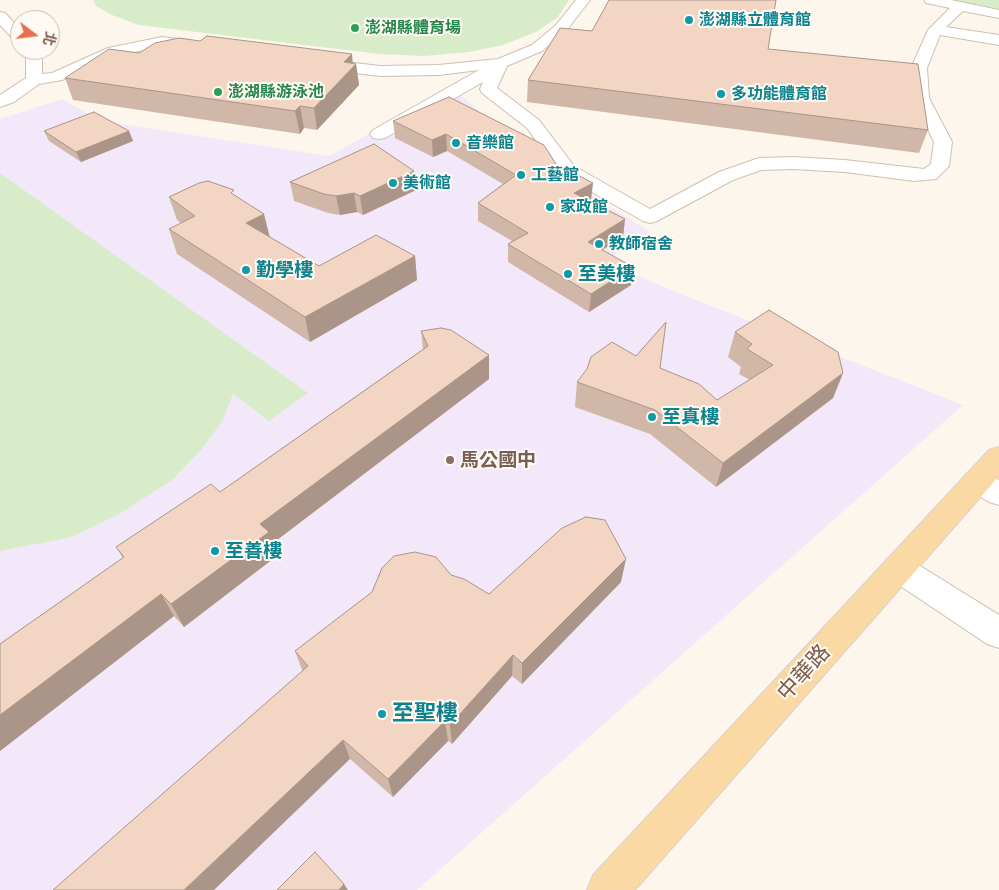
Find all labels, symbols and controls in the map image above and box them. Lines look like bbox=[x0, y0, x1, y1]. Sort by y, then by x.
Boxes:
north arrow bbox=[10, 10, 60, 60]
place label: 澎湖縣立體育館 bbox=[699, 10, 811, 30]
marker: 澎湖縣立體育館 bbox=[683, 14, 695, 26]
place label: 澎湖縣體育場 bbox=[365, 18, 461, 38]
marker: 澎湖縣體育場 bbox=[349, 22, 361, 34]
text: 北 bbox=[39, 30, 59, 48]
place label: 澎湖縣游泳池 bbox=[228, 82, 324, 102]
place label: 多功能體育館 bbox=[731, 84, 827, 104]
marker: 澎湖縣游泳池 bbox=[212, 86, 224, 98]
marker: 多功能體育館 bbox=[715, 88, 727, 100]
place label: 音樂館 bbox=[466, 133, 514, 153]
marker: 音樂館 bbox=[450, 137, 462, 149]
place label: 工藝館 bbox=[531, 165, 579, 185]
marker: 工藝館 bbox=[515, 169, 527, 181]
place label: 美術館 bbox=[403, 173, 451, 193]
marker: 美術館 bbox=[387, 177, 399, 189]
place label: 家政館 bbox=[560, 197, 608, 217]
marker: 家政館 bbox=[544, 201, 556, 213]
place label: 教師宿舍 bbox=[609, 234, 673, 254]
marker: 教師宿舍 bbox=[593, 238, 605, 250]
place label: 勤學樓 bbox=[256, 259, 313, 281]
place label: 至美樓 bbox=[578, 263, 635, 285]
marker: 勤學樓 bbox=[240, 264, 252, 276]
marker: 至美樓 bbox=[562, 268, 574, 280]
place label: 至真樓 bbox=[662, 406, 719, 428]
marker: 至真樓 bbox=[646, 411, 658, 423]
place label: 馬公國中 bbox=[460, 449, 536, 471]
marker: 馬公國中 bbox=[444, 454, 456, 466]
place label: 至善樓 bbox=[225, 540, 282, 562]
marker: 至善樓 bbox=[209, 545, 221, 557]
street label: 中華路 bbox=[772, 640, 836, 706]
place label: 至聖樓 bbox=[392, 701, 458, 727]
marker: 至聖樓 bbox=[376, 708, 388, 720]

